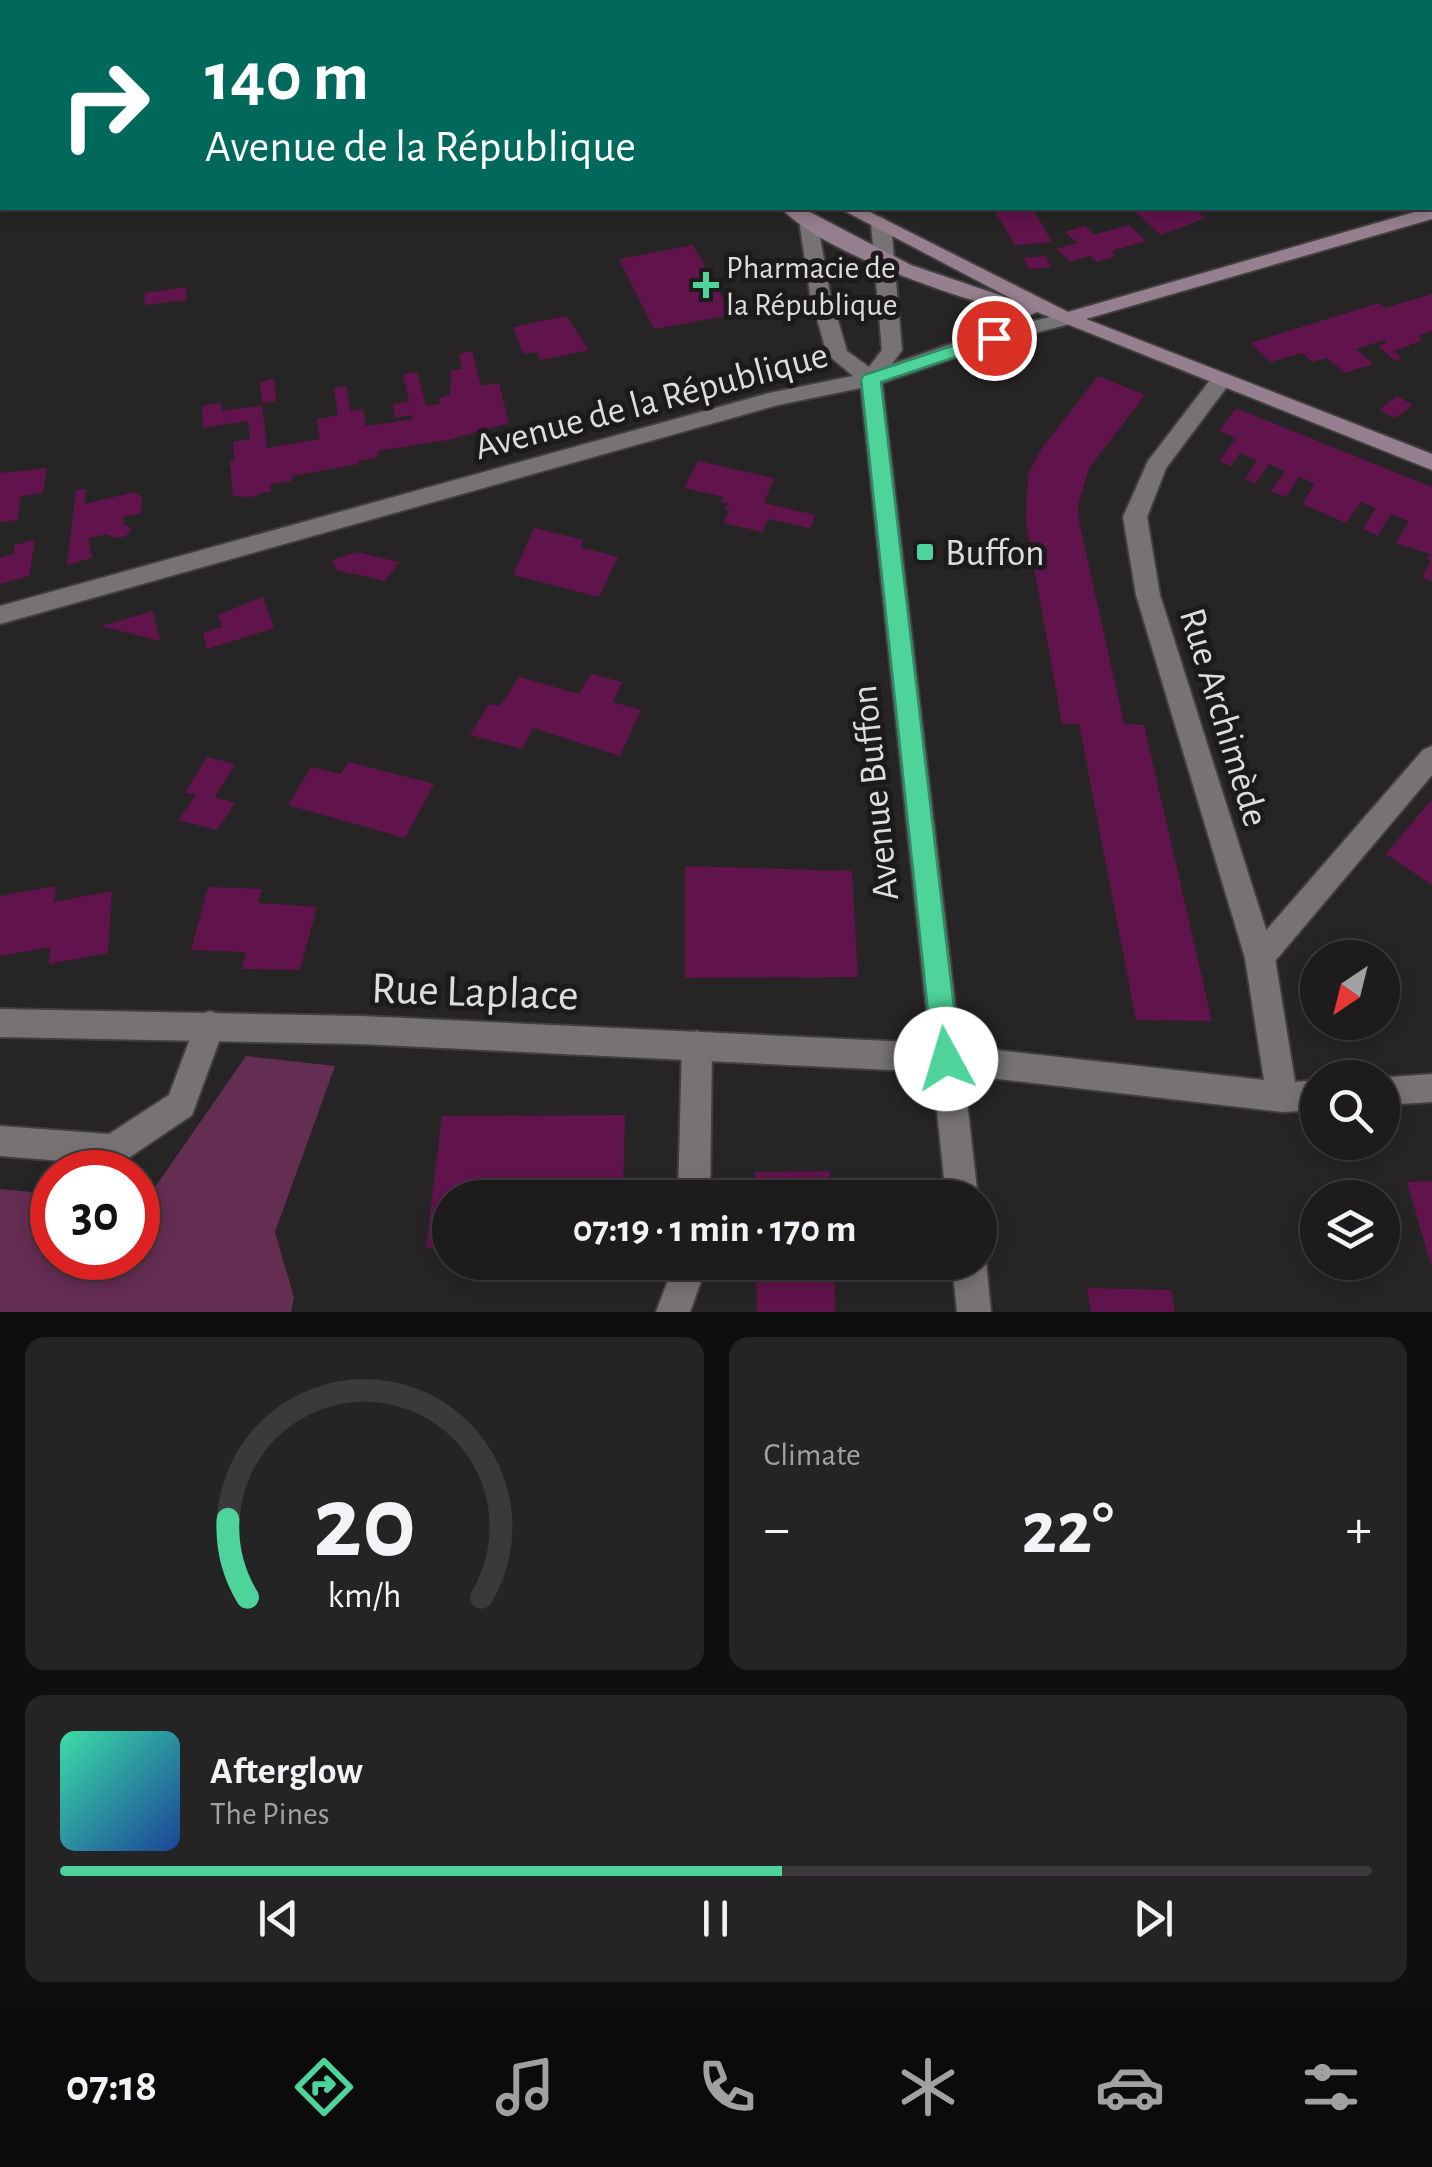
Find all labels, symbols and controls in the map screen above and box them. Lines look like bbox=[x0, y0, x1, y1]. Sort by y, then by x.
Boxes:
icon: right bbox=[40, 40, 170, 170]
text: 140 m bbox=[205, 43, 369, 113]
text: Avenue de la République bbox=[205, 125, 636, 170]
place label: Pharmacie de la République bbox=[726, 252, 897, 321]
marker: Pharmacie de la République bbox=[695, 274, 717, 296]
pin bbox=[952, 296, 1037, 381]
icon: arrive bbox=[967, 311, 1022, 366]
street label: Avenue de la République bbox=[471, 336, 832, 467]
place label: Buffon bbox=[945, 535, 1045, 573]
marker: Buffon bbox=[914, 541, 936, 563]
street label: Rue Archimède bbox=[1172, 604, 1274, 831]
street label: Avenue Buffon bbox=[846, 683, 906, 903]
north arrow bbox=[1300, 940, 1400, 1040]
map controls bbox=[1300, 940, 1400, 1280]
street label: Rue Laplace bbox=[370, 966, 579, 1019]
position arrow bbox=[894, 1007, 998, 1111]
button: search bbox=[1300, 1060, 1400, 1160]
speed limit sign: 30 bbox=[30, 1150, 160, 1280]
button: layers bbox=[1300, 1180, 1400, 1280]
text: 07:19 · 1 min · 170 m bbox=[573, 1211, 856, 1249]
text: Climate bbox=[764, 1439, 861, 1471]
text: 20 bbox=[313, 1472, 416, 1576]
text: 22° bbox=[1021, 1492, 1114, 1567]
text: − bbox=[764, 1502, 790, 1557]
text: + bbox=[1346, 1502, 1372, 1557]
text: km/h bbox=[327, 1578, 401, 1614]
text: Afterglow bbox=[210, 1753, 363, 1791]
text: The Pines bbox=[210, 1798, 330, 1830]
icon: previous bbox=[251, 1891, 306, 1946]
icon: pause bbox=[688, 1891, 743, 1946]
icon: next bbox=[1126, 1891, 1181, 1946]
icon: directions bbox=[289, 2052, 359, 2122]
icon: music bbox=[490, 2052, 560, 2122]
icon: phone bbox=[692, 2052, 762, 2122]
icon: climate bbox=[893, 2052, 963, 2122]
icon: car bbox=[1095, 2052, 1165, 2122]
icon: filters bbox=[1296, 2052, 1366, 2122]
text: 07:18 bbox=[66, 2064, 157, 2109]

